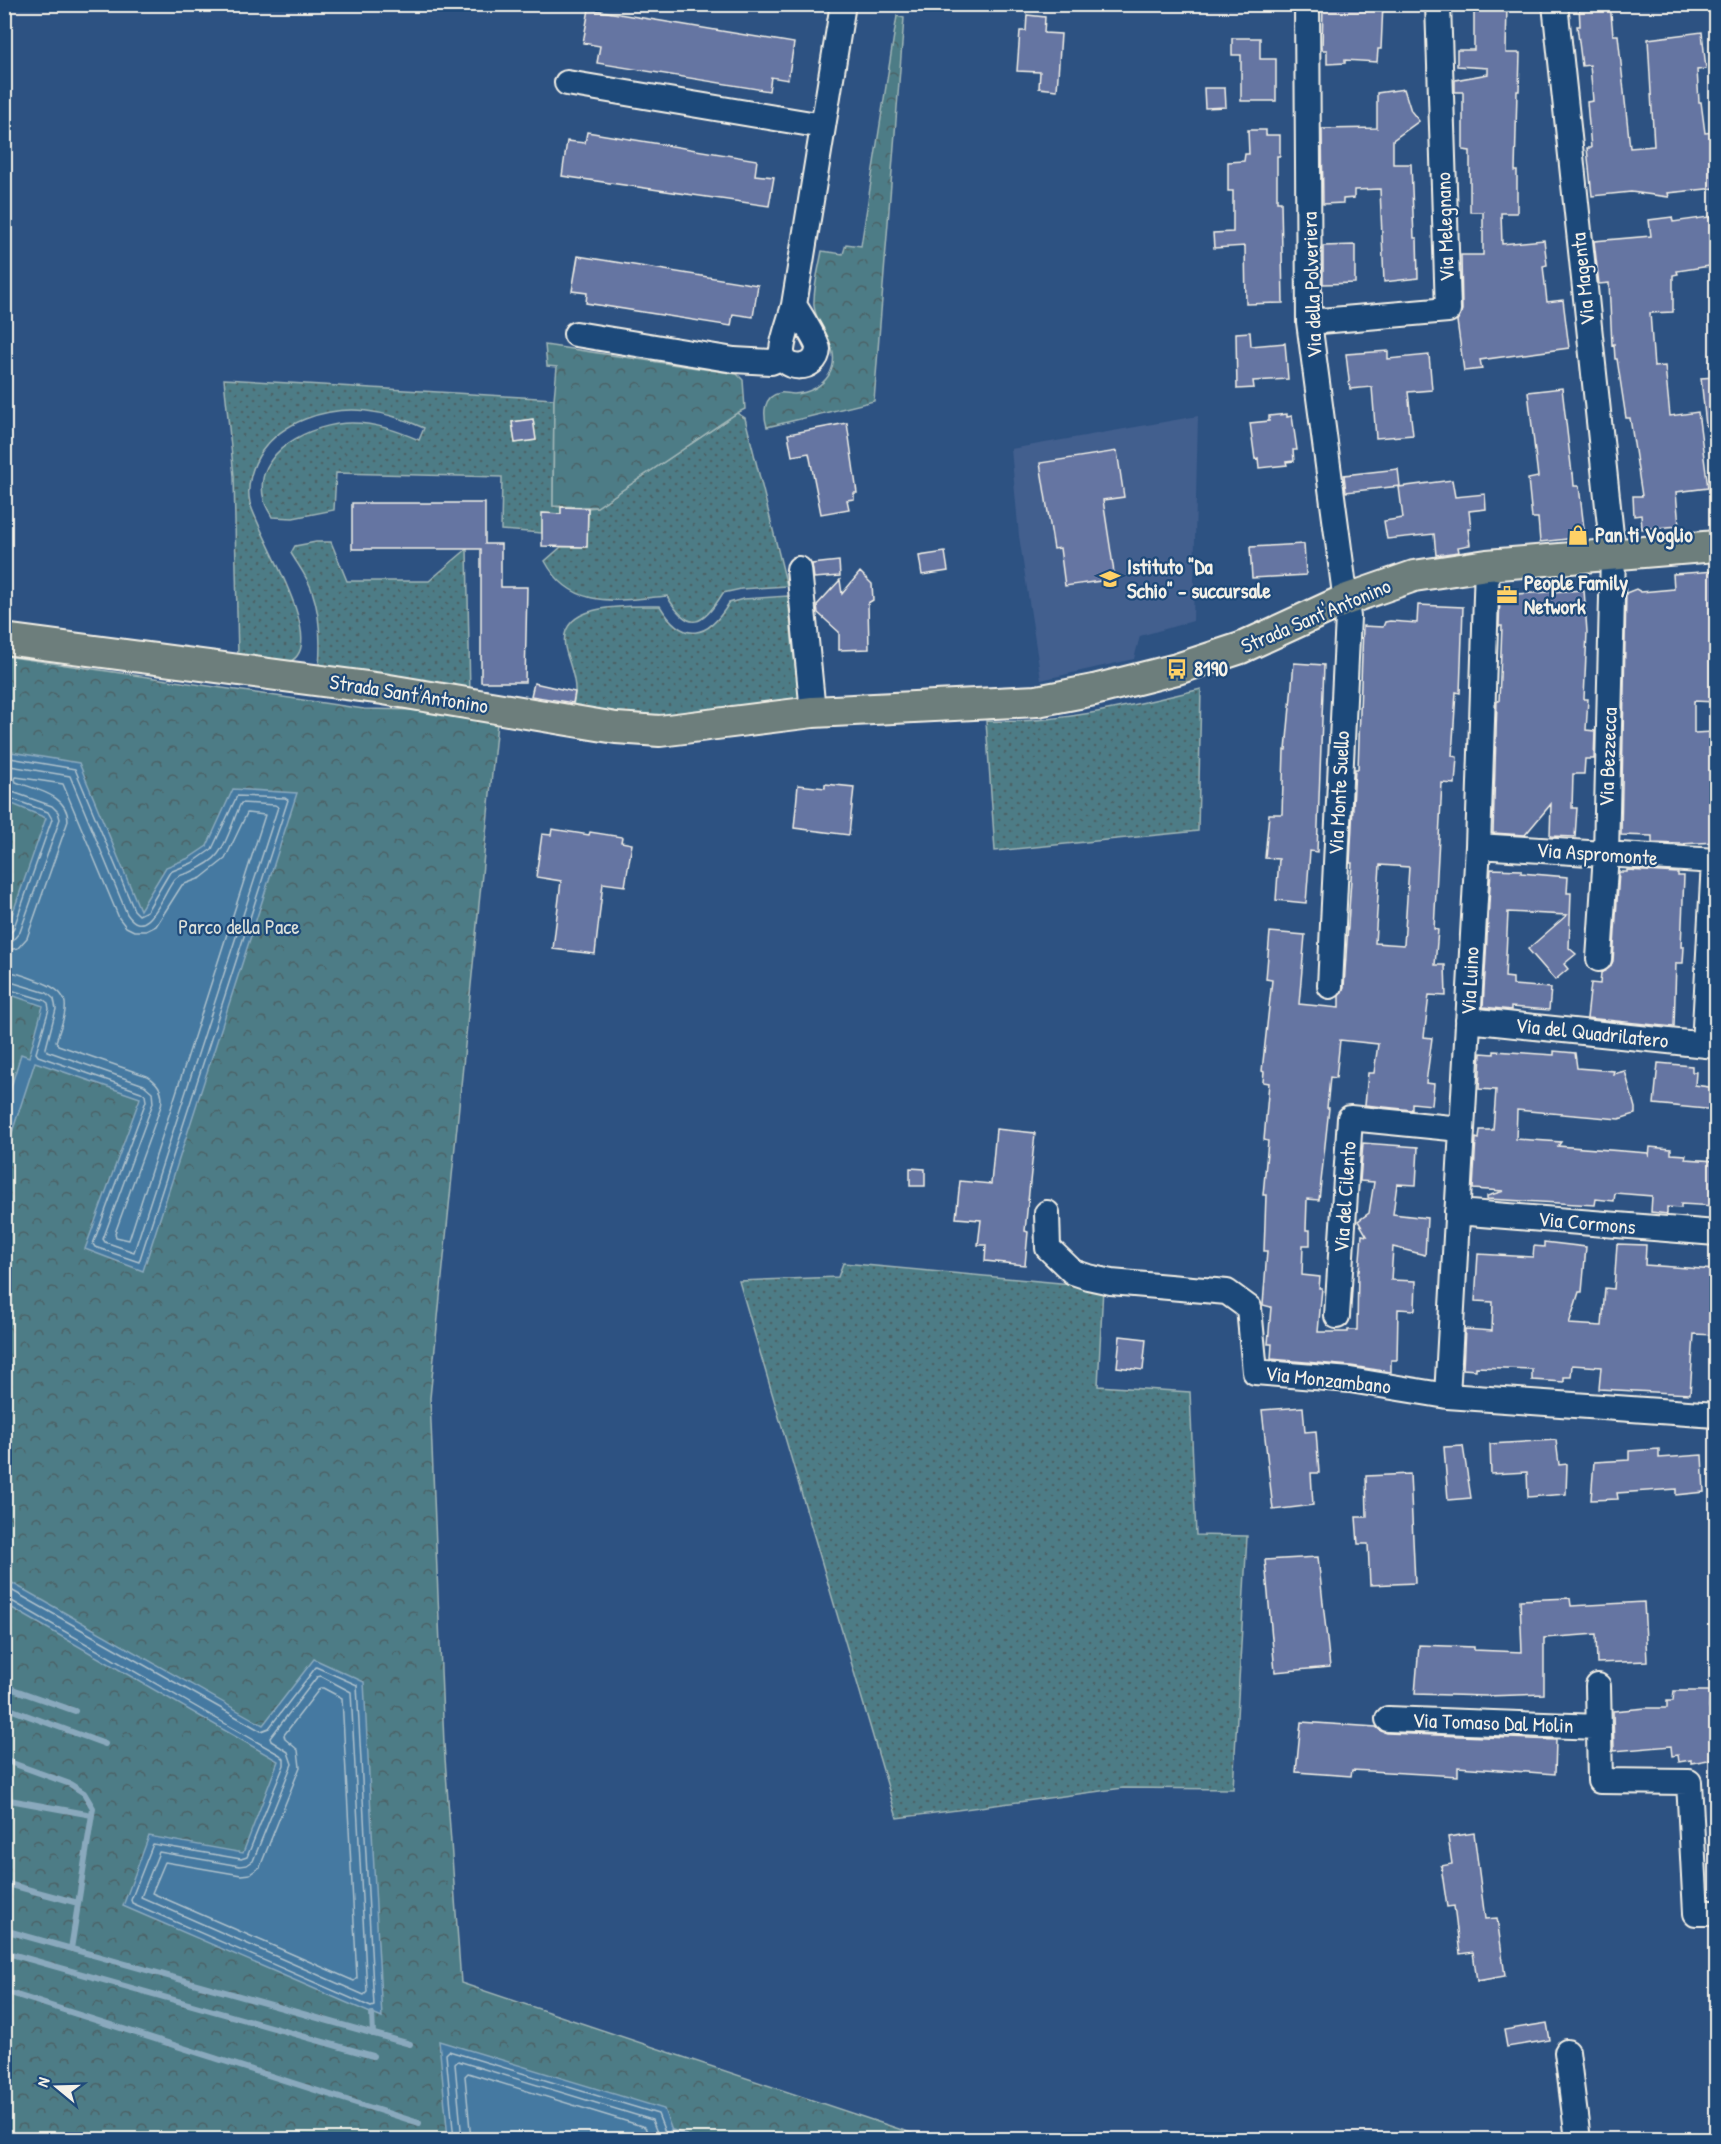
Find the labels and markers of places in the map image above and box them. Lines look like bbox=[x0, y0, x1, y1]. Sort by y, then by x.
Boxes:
place label: Pan ti Voglio bbox=[1595, 520, 1693, 550]
shop icon: Pan ti Voglio bbox=[1566, 523, 1590, 547]
place label: Istituto "Da Schio" - succursale bbox=[1127, 552, 1271, 605]
school or university icon: Istituto "Da Schio" - succursale bbox=[1098, 567, 1122, 591]
place label: People Family Network bbox=[1524, 568, 1628, 621]
office icon: People Family Network bbox=[1495, 583, 1519, 607]
place label: 8190 bbox=[1194, 654, 1228, 683]
bus stop icon: 8190 bbox=[1165, 657, 1189, 681]

